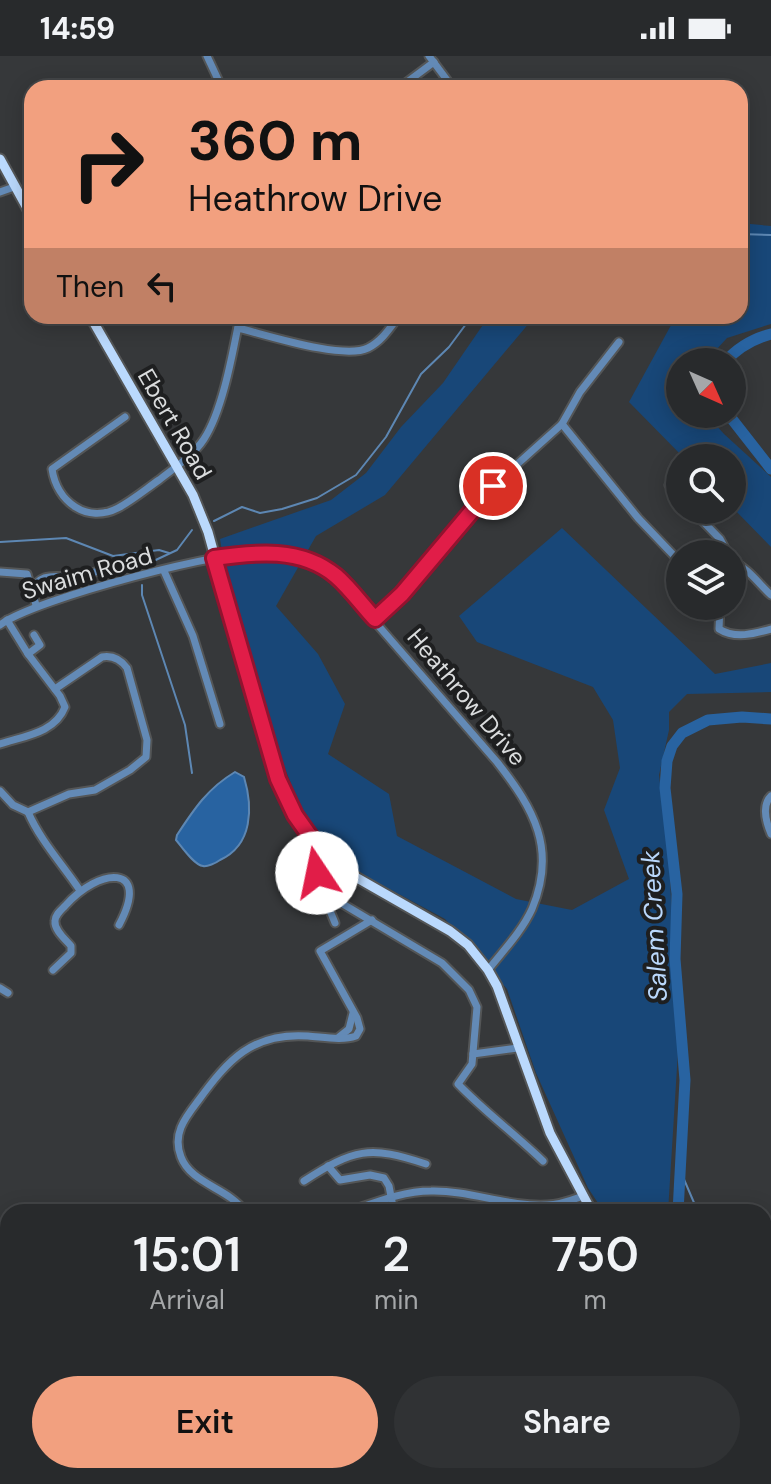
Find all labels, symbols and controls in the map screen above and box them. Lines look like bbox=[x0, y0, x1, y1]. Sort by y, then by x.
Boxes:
text: 14:59 bbox=[40, 9, 115, 48]
text: 360 m bbox=[188, 104, 363, 177]
icon: right bbox=[56, 112, 160, 216]
text: Heathrow Drive bbox=[188, 175, 442, 222]
icon: left bbox=[140, 264, 184, 308]
text: Then bbox=[56, 267, 124, 306]
north arrow bbox=[666, 348, 746, 428]
map controls bbox=[666, 348, 746, 620]
street label: Ebert Road bbox=[131, 363, 219, 485]
button: search bbox=[666, 444, 746, 524]
pin bbox=[459, 452, 527, 520]
icon: arrive bbox=[471, 464, 515, 508]
street label: Swaim Road bbox=[18, 540, 156, 606]
button: layers bbox=[666, 540, 746, 620]
street label: Heathrow Drive bbox=[401, 622, 533, 772]
position arrow bbox=[275, 831, 359, 915]
water label: Salem Creek bbox=[633, 849, 675, 1002]
text: 15:01 bbox=[133, 1223, 241, 1286]
text: 2 bbox=[382, 1223, 410, 1286]
text: 750 bbox=[551, 1223, 639, 1286]
text: Arrival bbox=[149, 1283, 225, 1317]
text: min bbox=[374, 1283, 418, 1317]
text: m bbox=[584, 1283, 607, 1317]
button: Exit bbox=[32, 1376, 378, 1468]
button: Share bbox=[394, 1376, 740, 1468]

